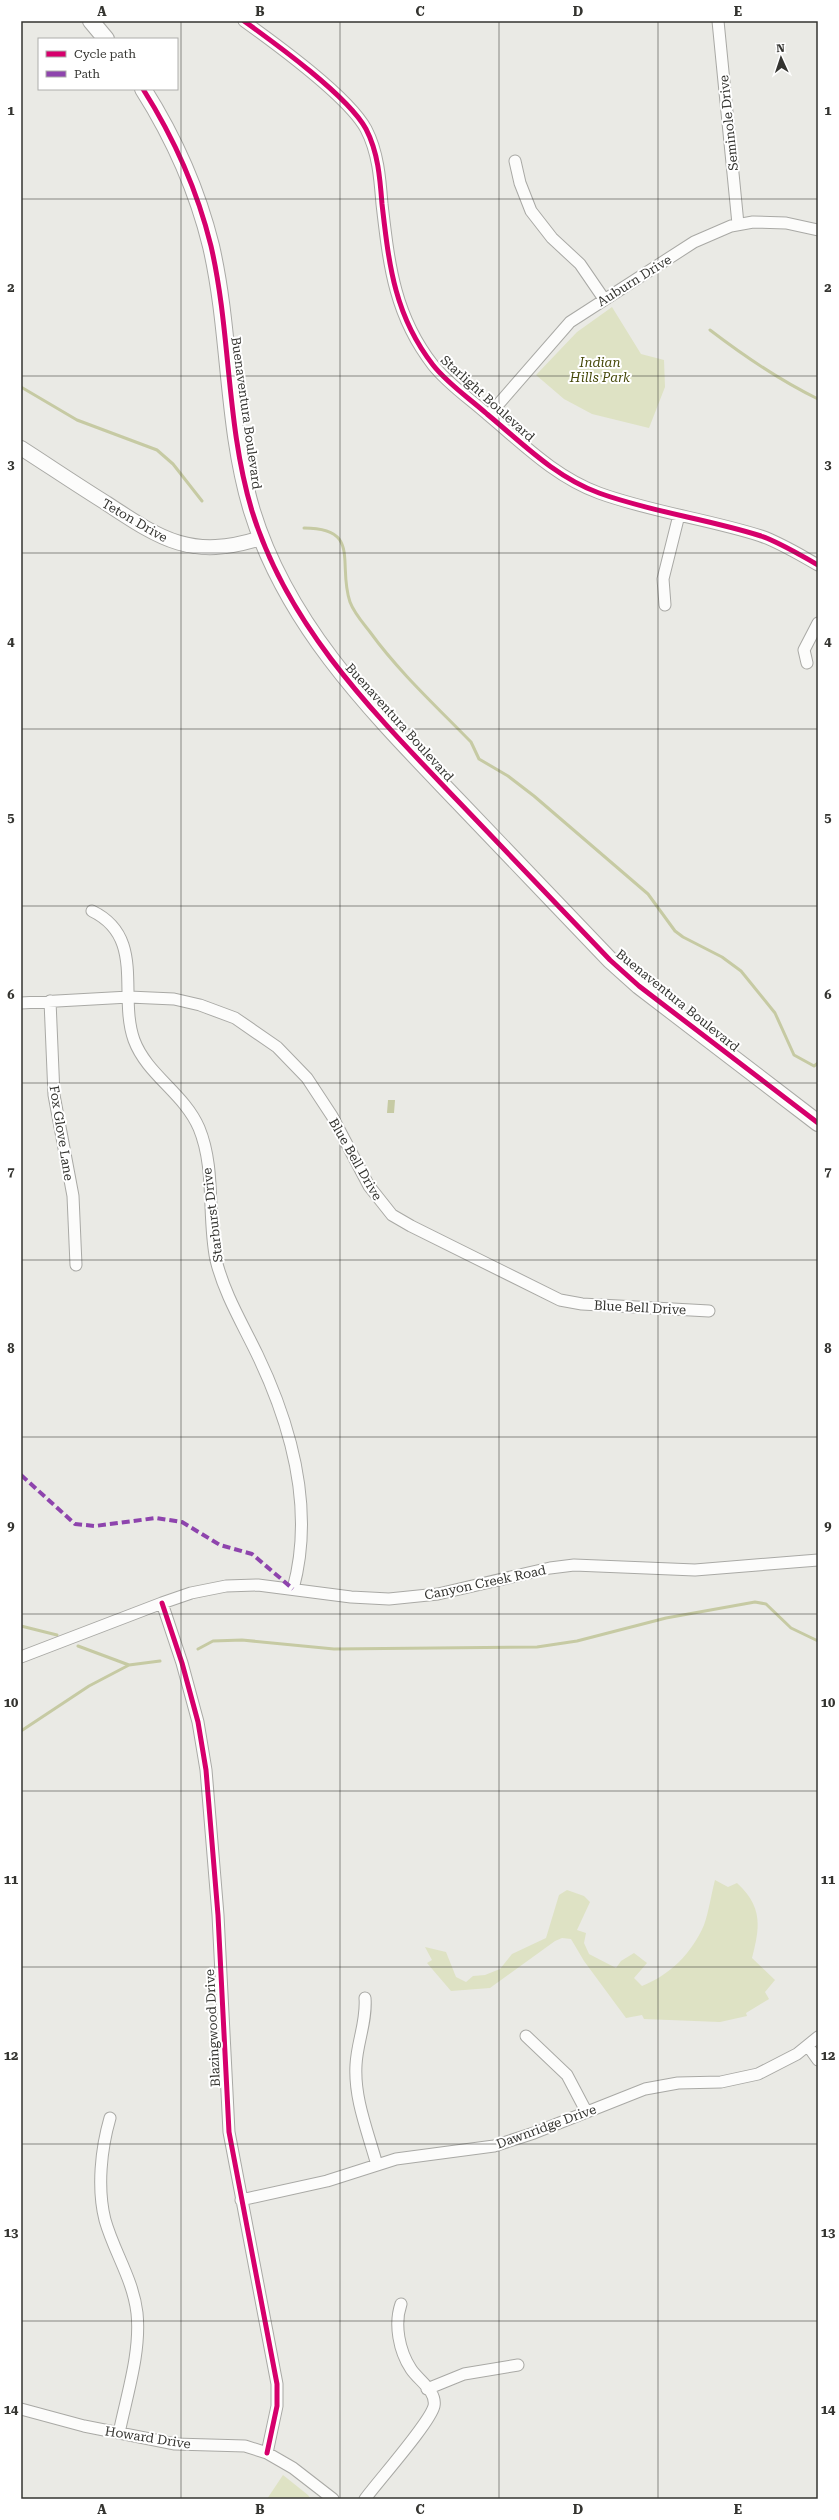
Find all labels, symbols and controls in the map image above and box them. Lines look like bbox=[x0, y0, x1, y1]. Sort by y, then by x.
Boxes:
text: A bbox=[97, 4, 107, 19]
text: B bbox=[255, 4, 265, 19]
text: C bbox=[415, 4, 425, 19]
text: D bbox=[573, 4, 583, 19]
text: E bbox=[734, 4, 742, 19]
legend bbox=[38, 38, 178, 90]
north arrow bbox=[761, 38, 801, 78]
text: N bbox=[776, 42, 786, 55]
text: Cycle path bbox=[74, 47, 136, 61]
text: Path bbox=[74, 67, 100, 81]
street label: Seminole Drive bbox=[716, 74, 741, 172]
text: 1 bbox=[7, 103, 15, 118]
text: 1 bbox=[824, 103, 832, 118]
street label: Auburn Drive bbox=[594, 252, 674, 309]
text: 2 bbox=[7, 280, 15, 295]
text: 2 bbox=[824, 280, 832, 295]
street label: Buenaventura Boulevard bbox=[228, 336, 265, 491]
street label: Starlight Boulevard bbox=[438, 352, 538, 445]
park label: Indian Hills Park bbox=[569, 355, 631, 385]
text: 3 bbox=[7, 457, 15, 472]
text: 3 bbox=[824, 457, 832, 472]
street label: Teton Drive bbox=[99, 496, 170, 545]
text: 4 bbox=[7, 634, 15, 649]
text: 4 bbox=[824, 634, 832, 649]
street label: Buenaventura Boulevard bbox=[343, 660, 457, 785]
text: 5 bbox=[7, 810, 15, 825]
text: 5 bbox=[824, 810, 832, 825]
street label: Buenaventura Boulevard bbox=[613, 946, 743, 1055]
text: 6 bbox=[7, 987, 15, 1002]
text: 6 bbox=[824, 987, 832, 1002]
street label: Fox Glove Lane bbox=[47, 1084, 76, 1182]
street label: Blue Bell Drive bbox=[326, 1116, 385, 1203]
text: 7 bbox=[7, 1164, 15, 1179]
text: 7 bbox=[824, 1164, 832, 1179]
street label: Starburst Drive bbox=[199, 1167, 226, 1263]
street label: Blue Bell Drive bbox=[593, 1298, 686, 1317]
text: 8 bbox=[7, 1341, 15, 1356]
text: 8 bbox=[824, 1341, 832, 1356]
text: 9 bbox=[7, 1518, 15, 1533]
text: 9 bbox=[824, 1518, 832, 1533]
street label: Canyon Creek Road bbox=[423, 1562, 548, 1603]
text: 10 bbox=[4, 1695, 18, 1710]
text: 10 bbox=[821, 1695, 835, 1710]
text: 11 bbox=[4, 1872, 18, 1887]
text: 11 bbox=[821, 1872, 835, 1887]
street label: Blazingwood Drive bbox=[202, 1969, 223, 2087]
text: 12 bbox=[4, 2048, 18, 2063]
text: 12 bbox=[821, 2048, 835, 2063]
street label: Dawnridge Drive bbox=[494, 2101, 598, 2152]
text: 13 bbox=[4, 2225, 18, 2240]
text: 13 bbox=[821, 2225, 835, 2240]
text: 14 bbox=[4, 2402, 19, 2417]
text: 14 bbox=[821, 2402, 836, 2417]
street label: Howard Drive bbox=[104, 2423, 192, 2452]
text: A bbox=[97, 2502, 107, 2517]
text: B bbox=[255, 2502, 265, 2517]
text: C bbox=[415, 2502, 425, 2517]
text: D bbox=[573, 2502, 583, 2517]
text: E bbox=[734, 2502, 742, 2517]

